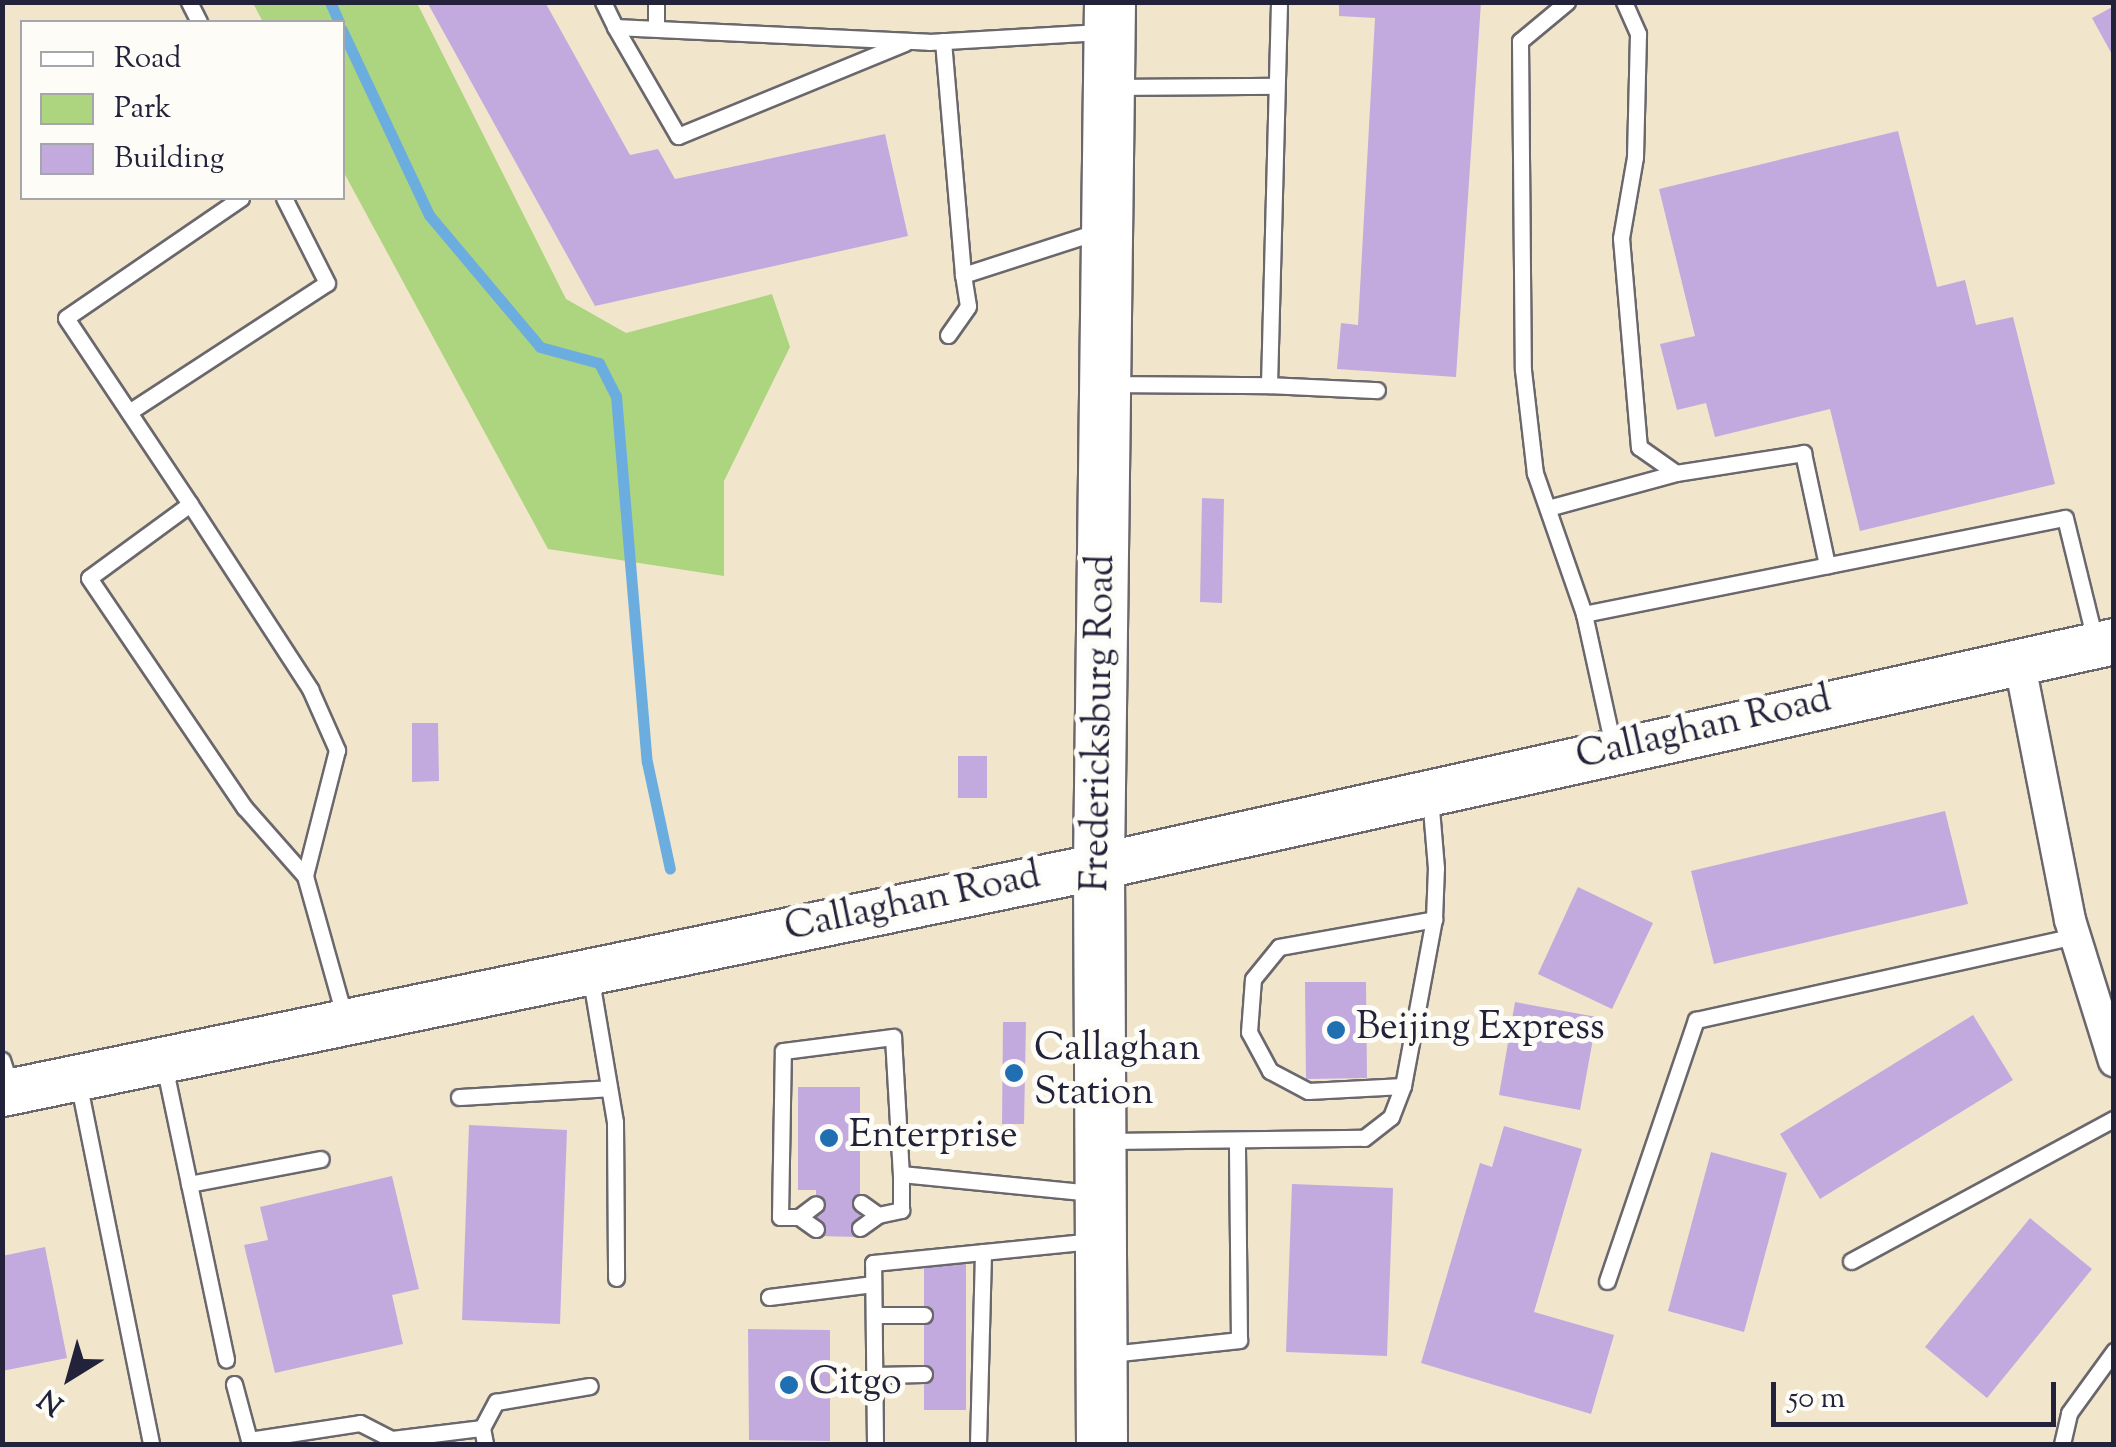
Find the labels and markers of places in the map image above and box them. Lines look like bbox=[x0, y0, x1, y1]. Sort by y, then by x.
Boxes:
place label: Beijing Express bbox=[1356, 1007, 1605, 1053]
marker: Beijing Express bbox=[1325, 1019, 1347, 1041]
place label: Callaghan Station bbox=[1034, 1028, 1201, 1118]
marker: Callaghan Station bbox=[1003, 1062, 1025, 1084]
place label: Enterprise bbox=[849, 1115, 1018, 1161]
marker: Enterprise bbox=[818, 1127, 840, 1149]
place label: Citgo bbox=[809, 1362, 902, 1408]
marker: Citgo bbox=[778, 1374, 800, 1396]

